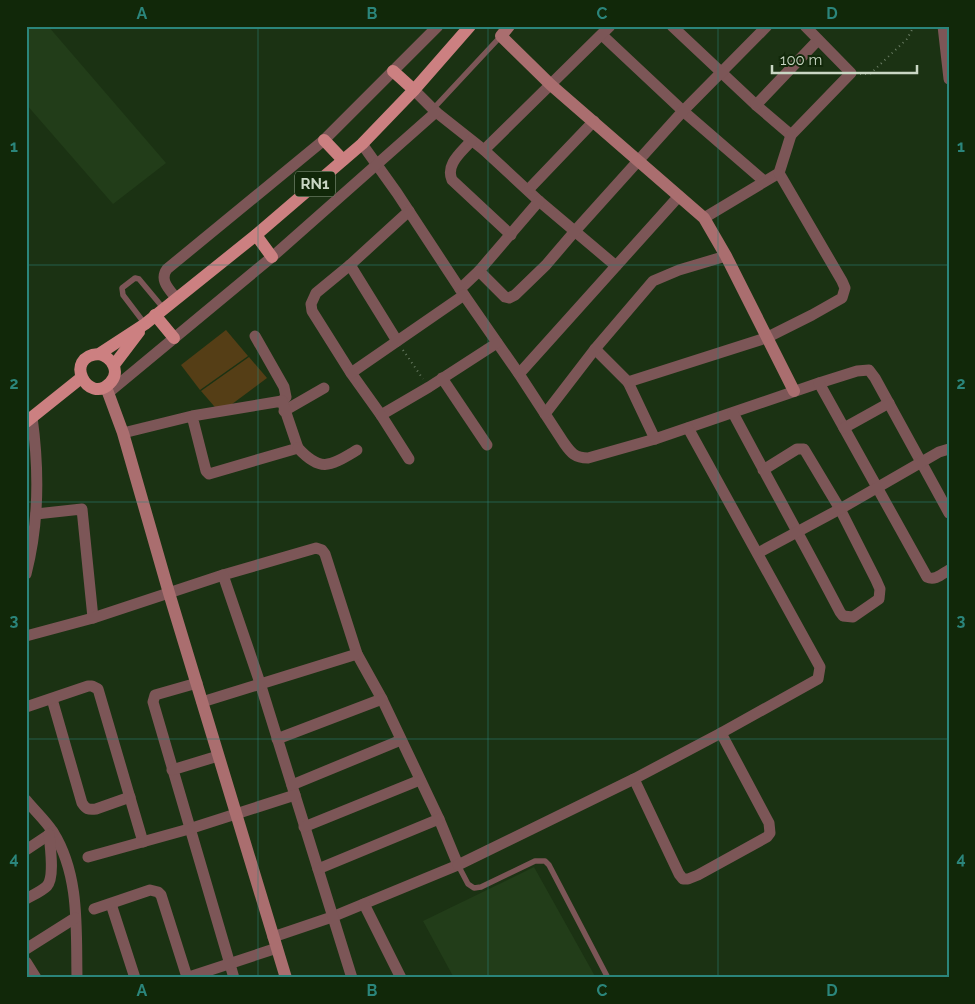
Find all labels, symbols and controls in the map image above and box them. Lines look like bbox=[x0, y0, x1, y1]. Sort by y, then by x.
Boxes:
text: A bbox=[137, 4, 148, 23]
text: B bbox=[367, 4, 378, 23]
text: C bbox=[597, 4, 608, 23]
text: D bbox=[826, 4, 838, 23]
scale bar bbox=[772, 42, 918, 74]
text: 100 m bbox=[780, 51, 822, 69]
text: 1 bbox=[10, 137, 18, 156]
text: 1 bbox=[957, 137, 965, 156]
road number: RN1 bbox=[295, 172, 335, 196]
text: 2 bbox=[9, 374, 19, 393]
text: 2 bbox=[956, 374, 966, 393]
text: 3 bbox=[10, 611, 19, 630]
text: 3 bbox=[957, 611, 966, 630]
text: 4 bbox=[9, 849, 19, 868]
text: 4 bbox=[956, 849, 966, 868]
text: A bbox=[137, 981, 148, 1000]
text: B bbox=[367, 981, 378, 1000]
text: C bbox=[597, 981, 608, 1000]
text: D bbox=[826, 981, 838, 1000]

